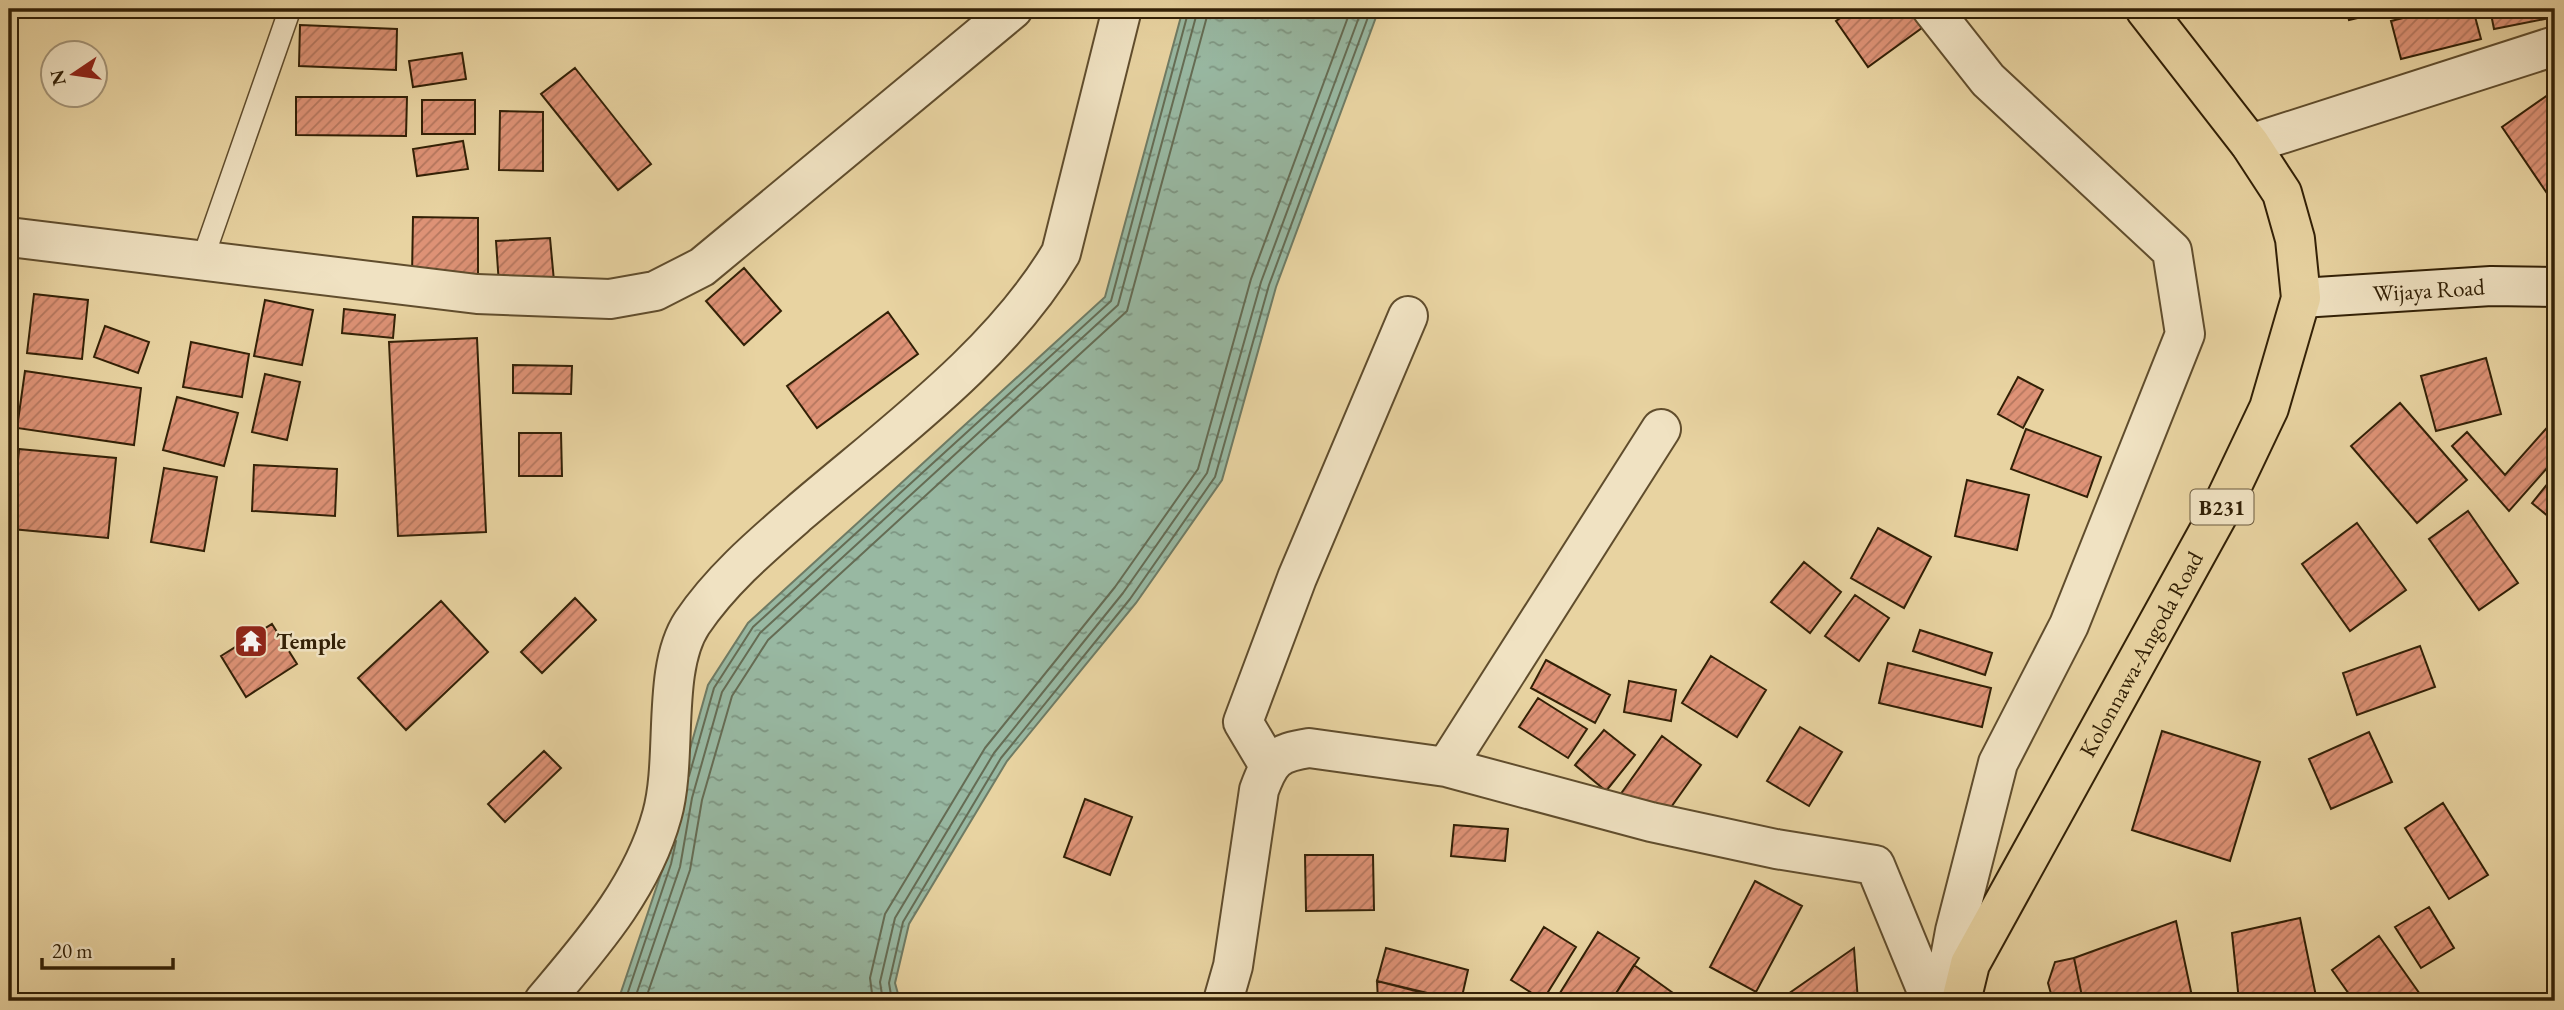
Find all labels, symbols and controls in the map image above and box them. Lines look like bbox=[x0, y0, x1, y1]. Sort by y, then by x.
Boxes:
north arrow bbox=[38, 38, 108, 108]
text: N bbox=[44, 67, 72, 88]
street label: Wijaya Road bbox=[2372, 271, 2486, 308]
road number: B231 bbox=[2190, 490, 2254, 524]
street label: Kolonnawa-Angoda Road bbox=[2072, 546, 2210, 762]
temple icon: Temple bbox=[232, 622, 270, 660]
place label: Temple bbox=[276, 626, 346, 656]
scale bar bbox=[42, 926, 173, 970]
text: 20 m bbox=[52, 937, 93, 964]

